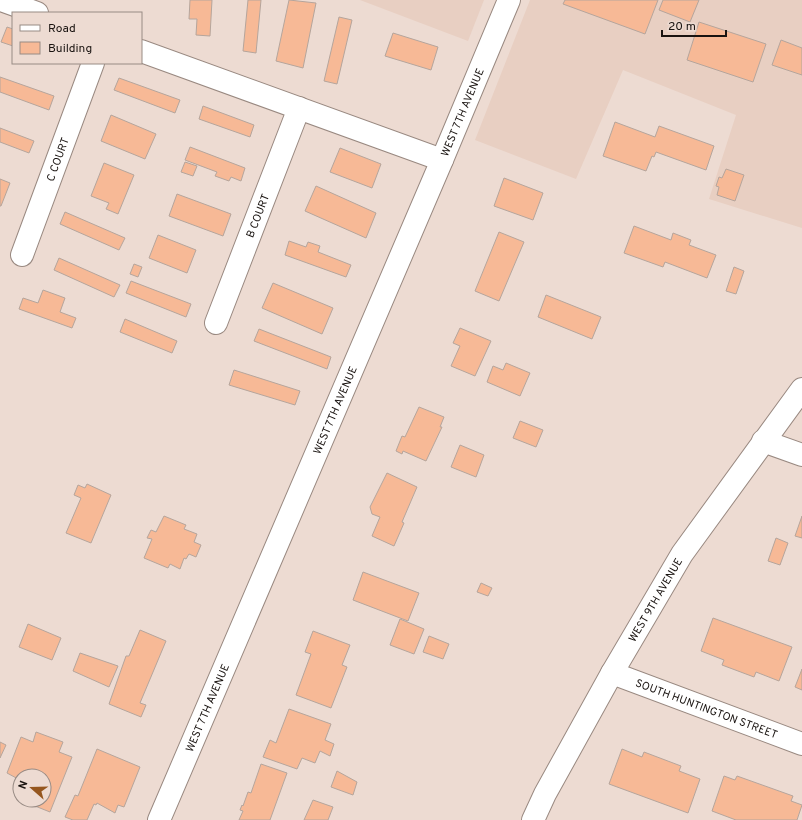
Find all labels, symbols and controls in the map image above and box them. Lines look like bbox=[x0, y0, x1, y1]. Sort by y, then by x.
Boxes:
legend bbox=[12, 12, 142, 64]
scale bar bbox=[662, 12, 726, 38]
text: 20 m bbox=[668, 19, 696, 35]
text: Road bbox=[48, 21, 76, 37]
text: Building bbox=[48, 41, 92, 57]
street label: WEST 7TH AVENUE bbox=[438, 66, 488, 159]
street label: C COURT bbox=[44, 136, 73, 184]
street label: B COURT bbox=[244, 192, 273, 240]
street label: WEST 7TH AVENUE bbox=[311, 364, 361, 457]
street label: WEST 9TH AVENUE bbox=[626, 556, 686, 645]
street label: WEST 7TH AVENUE bbox=[183, 662, 233, 754]
street label: SOUTH HUNTINGTON STREET bbox=[633, 676, 779, 742]
north arrow bbox=[12, 768, 52, 808]
text: N bbox=[16, 779, 31, 791]

